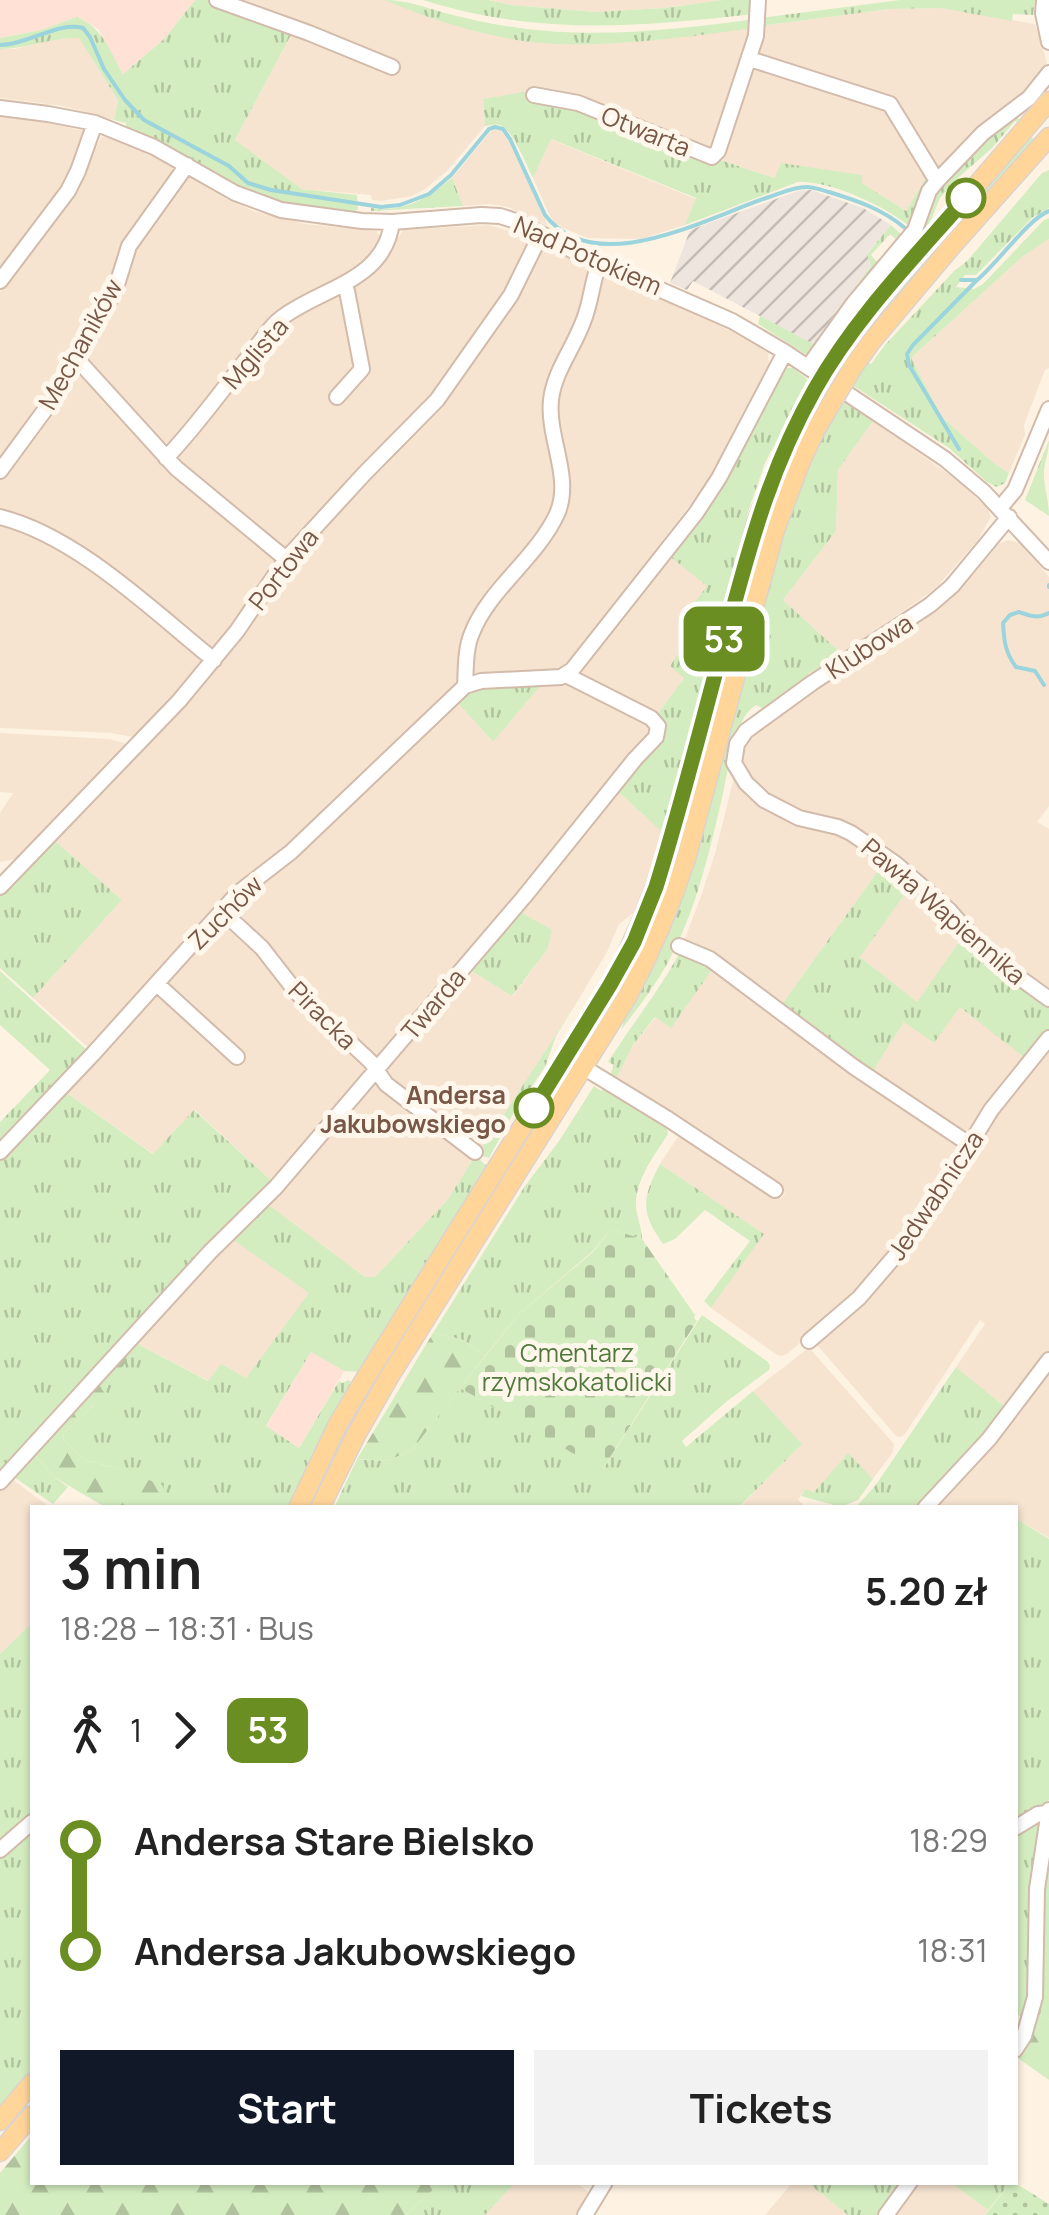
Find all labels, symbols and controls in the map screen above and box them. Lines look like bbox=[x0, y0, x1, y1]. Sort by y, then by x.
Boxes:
street label: Otwarta bbox=[596, 97, 696, 165]
unlabelled marker bbox=[947, 179, 985, 217]
street label: Nad Potokiem bbox=[508, 207, 668, 303]
street label: Mechaników bbox=[30, 272, 130, 416]
street label: Mglista bbox=[214, 310, 296, 396]
street label: Portowa bbox=[240, 521, 326, 617]
street label: Klubowa bbox=[819, 605, 919, 687]
line badge: 53 bbox=[679, 606, 769, 672]
text: 53 bbox=[704, 615, 744, 663]
street label: Pawła Wapiennika bbox=[854, 830, 1034, 992]
street label: Zuchów bbox=[180, 867, 270, 957]
street label: Twarda bbox=[393, 961, 473, 1047]
street label: Piracka bbox=[281, 973, 365, 1057]
place label: Andersa Jakubowskiego bbox=[320, 1077, 506, 1141]
marker: Andersa Jakubowskiego bbox=[515, 1089, 553, 1127]
street label: Jedwabnicza bbox=[879, 1123, 991, 1267]
park label: Cmentarz rzymskokatolicki bbox=[482, 1335, 672, 1399]
text: 3 min bbox=[60, 1530, 202, 1606]
text: 5.20 zł bbox=[865, 1564, 988, 1616]
text: 18:28 – 18:31 · Bus bbox=[60, 1606, 314, 1650]
icon: walk bbox=[60, 1703, 115, 1758]
icon: forward bbox=[157, 1703, 212, 1758]
text: 53 bbox=[247, 1706, 288, 1754]
text: 1 bbox=[130, 1708, 142, 1752]
text: Andersa Stare Bielsko bbox=[134, 1814, 535, 1866]
text: 18:29 bbox=[909, 1818, 988, 1862]
text: Andersa Jakubowskiego bbox=[134, 1924, 576, 1976]
text: 18:31 bbox=[917, 1928, 988, 1972]
button: Start bbox=[60, 2050, 514, 2165]
button: Tickets bbox=[534, 2050, 988, 2165]

